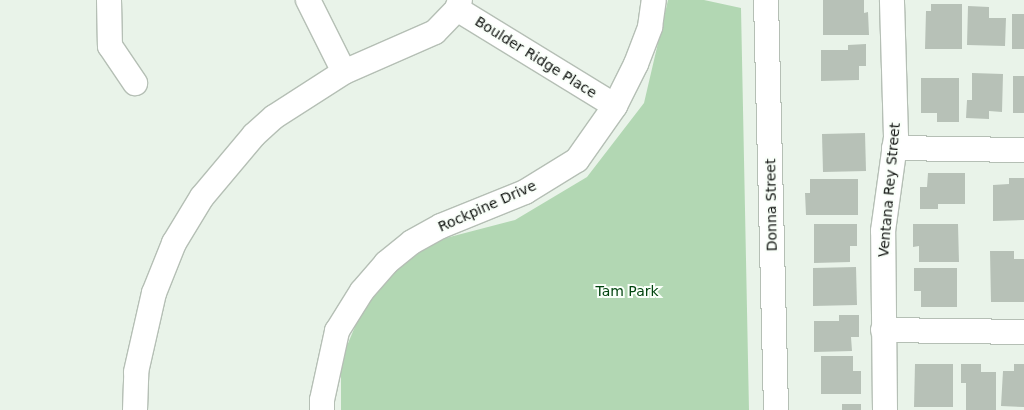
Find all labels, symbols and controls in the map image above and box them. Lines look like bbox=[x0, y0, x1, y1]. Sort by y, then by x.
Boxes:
street label: Boulder Ridge Place bbox=[472, 13, 600, 101]
street label: Ventana Rey Street bbox=[875, 122, 903, 258]
street label: Donna Street bbox=[762, 159, 780, 251]
street label: Rockpine Drive bbox=[435, 177, 539, 235]
park label: Tam Park bbox=[595, 283, 659, 299]

